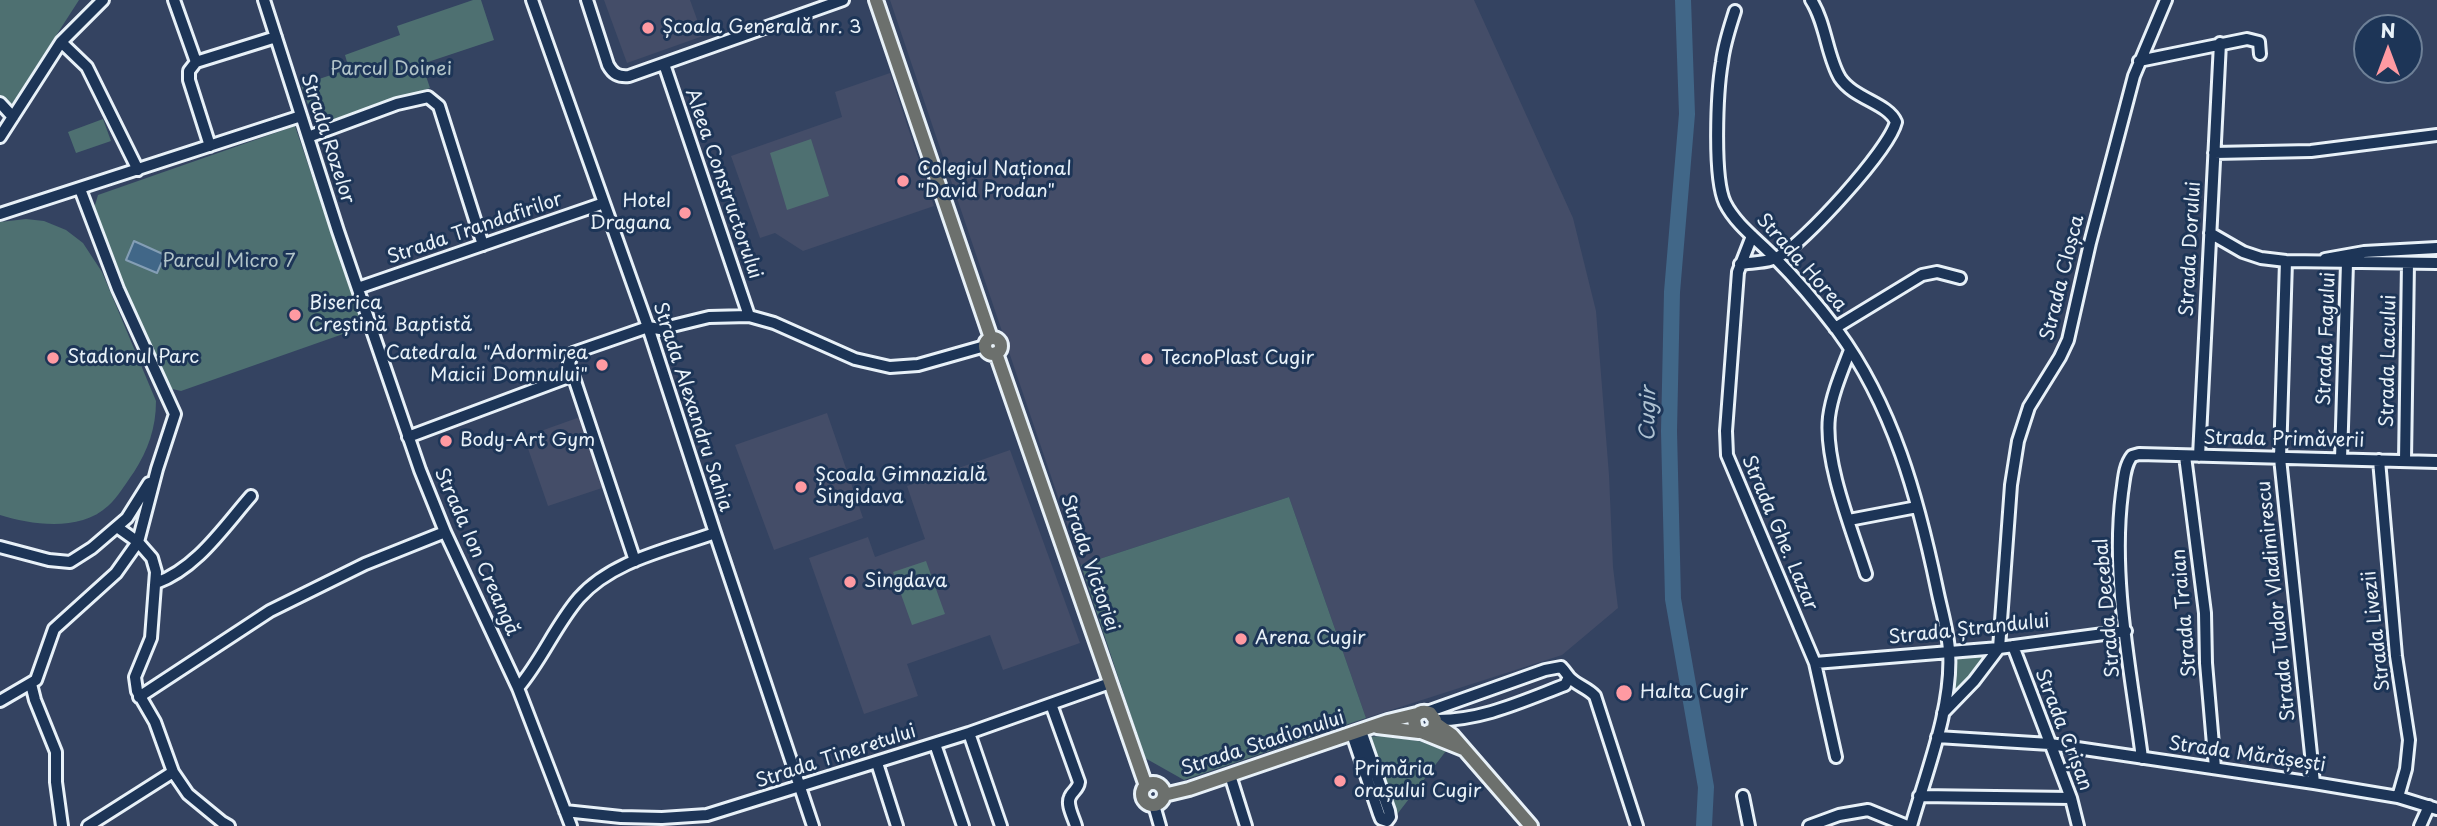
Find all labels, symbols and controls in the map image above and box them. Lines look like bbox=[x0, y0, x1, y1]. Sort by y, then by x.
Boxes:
north arrow bbox=[2353, 14, 2423, 84]
text: N bbox=[2380, 16, 2396, 44]
place label: Școala Generală nr. 3 bbox=[662, 17, 861, 39]
marker: Școala Generală nr. 3 bbox=[640, 20, 656, 36]
park label: Parcul Doinei bbox=[330, 59, 452, 81]
street label: Strada Rozelor bbox=[295, 71, 359, 207]
street label: Aleea Constructorului bbox=[680, 86, 766, 282]
place label: Colegiul Național "David Prodan" bbox=[917, 159, 1072, 203]
marker: Colegiul Național "David Prodan" bbox=[895, 173, 911, 189]
street label: Strada Dorului bbox=[2176, 181, 2206, 317]
street label: Strada Trandafirilor bbox=[384, 188, 566, 270]
place label: Hotel Dragana bbox=[590, 191, 671, 235]
marker: Hotel Dragana bbox=[677, 205, 693, 221]
street label: Strada Horea bbox=[1751, 209, 1851, 317]
street label: Strada Cloșca bbox=[2036, 213, 2090, 343]
park label: Parcul Micro 7 bbox=[162, 251, 296, 273]
street label: Strada Fagului bbox=[2313, 272, 2341, 406]
place label: Biserica Creștină Baptistă bbox=[309, 293, 472, 337]
street label: Strada Lacului bbox=[2376, 294, 2402, 428]
street label: Strada Alexandru Sahia bbox=[647, 299, 737, 515]
marker: Biserica Creștină Baptistă bbox=[287, 307, 303, 323]
place label: Catedrala "Adormirea Maicii Domnului" bbox=[386, 343, 588, 387]
place label: Stadionul Parc bbox=[67, 347, 199, 369]
place label: TecnoPlast Cugir bbox=[1161, 348, 1314, 370]
marker: Stadionul Parc bbox=[45, 350, 61, 366]
marker: TecnoPlast Cugir bbox=[1139, 351, 1155, 367]
marker: Catedrala "Adormirea Maicii Domnului" bbox=[594, 357, 610, 373]
water label: Cugir bbox=[1636, 386, 1662, 442]
street label: Strada Primăverii bbox=[2203, 427, 2365, 453]
place label: Body-Art Gym bbox=[460, 430, 595, 452]
marker: Body-Art Gym bbox=[438, 433, 454, 449]
street label: Strada Ghe. Lazar bbox=[1736, 452, 1822, 614]
street label: Strada Ion Creangă bbox=[429, 465, 523, 639]
place label: Școala Gimnazială Singidava bbox=[815, 465, 987, 509]
marker: Școala Gimnazială Singidava bbox=[793, 479, 809, 495]
street label: Strada Tudor Vladimirescu bbox=[2253, 480, 2301, 722]
street label: Strada Victoriei bbox=[1055, 491, 1123, 635]
street label: Strada Decebal bbox=[2091, 537, 2125, 679]
street label: Strada Traian bbox=[2168, 548, 2202, 678]
street label: Strada Livezii bbox=[2358, 569, 2396, 693]
place label: Singdava bbox=[864, 571, 947, 593]
marker: Singdava bbox=[842, 574, 858, 590]
street label: Strada Ștrandului bbox=[1887, 610, 2051, 650]
place label: Arena Cugir bbox=[1255, 628, 1366, 650]
marker: Arena Cugir bbox=[1233, 631, 1249, 647]
street label: Strada Crișan bbox=[2029, 666, 2097, 794]
place label: Halta Cugir bbox=[1640, 682, 1748, 704]
marker: Halta Cugir bbox=[1614, 683, 1634, 703]
street label: Strada Stadionului bbox=[1178, 707, 1348, 781]
street label: Strada Tineretului bbox=[753, 720, 919, 794]
street label: Strada Mărășești bbox=[2167, 733, 2327, 777]
place label: Primăria orașului Cugir bbox=[1354, 759, 1481, 803]
marker: Primăria orașului Cugir bbox=[1332, 773, 1348, 789]

